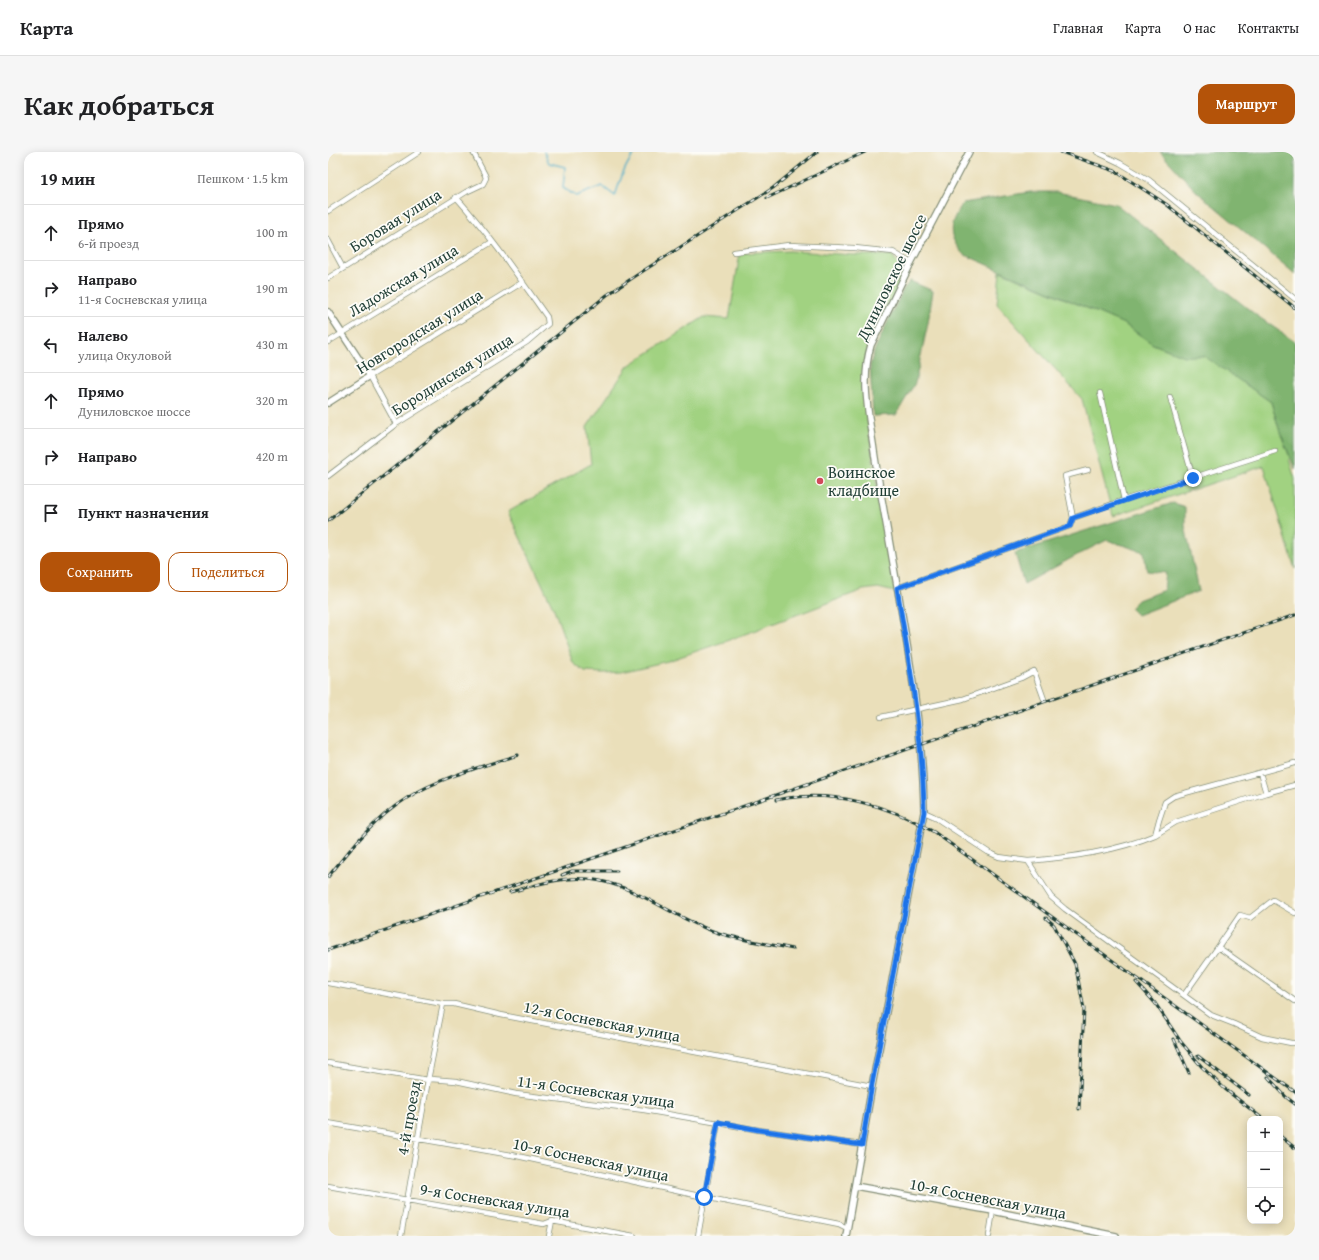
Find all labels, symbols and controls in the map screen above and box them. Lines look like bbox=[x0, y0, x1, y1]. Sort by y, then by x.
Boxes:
text: Карта bbox=[20, 14, 73, 42]
text: Главная bbox=[1053, 18, 1103, 38]
text: Карта bbox=[1125, 18, 1161, 38]
text: О нас bbox=[1183, 18, 1216, 38]
text: Контакты bbox=[1238, 18, 1299, 38]
text: Как добраться bbox=[24, 84, 214, 125]
button: Маршрут bbox=[1198, 84, 1295, 124]
text: 19 мин bbox=[40, 166, 95, 191]
text: Пешком · 1.5 km bbox=[197, 169, 288, 188]
street label: Боровая улица bbox=[344, 182, 446, 258]
street label: Дуниловское шоссе bbox=[849, 209, 932, 345]
text: Прямо bbox=[78, 213, 124, 234]
icon: ahead bbox=[40, 222, 62, 244]
text: 100 m bbox=[256, 223, 288, 242]
text: 6-й проезд bbox=[78, 234, 139, 253]
street label: Ладожская улица bbox=[344, 238, 463, 322]
text: Направо bbox=[78, 269, 137, 290]
icon: right bbox=[40, 278, 62, 300]
text: 190 m bbox=[256, 279, 288, 298]
street label: Новгородская улица bbox=[351, 282, 487, 380]
text: 11-я Сосневская улица bbox=[78, 290, 207, 309]
text: Налево bbox=[78, 325, 128, 346]
street label: Бородинская улица bbox=[387, 327, 518, 421]
icon: left bbox=[40, 334, 62, 356]
text: 430 m bbox=[256, 335, 288, 354]
text: улица Окуловой bbox=[78, 346, 172, 365]
text: Прямо bbox=[78, 381, 124, 402]
icon: ahead bbox=[40, 390, 62, 412]
text: 320 m bbox=[256, 391, 288, 410]
text: Дуниловское шоссе bbox=[78, 402, 191, 421]
icon: right bbox=[40, 446, 62, 468]
text: Направо bbox=[78, 446, 137, 467]
text: 420 m bbox=[256, 447, 288, 466]
place label: Воинское кладбище bbox=[828, 460, 899, 502]
route end bbox=[1184, 469, 1202, 487]
marker: Воинское кладбище bbox=[815, 476, 825, 486]
icon: arrive bbox=[40, 502, 62, 524]
text: Пункт назначения bbox=[78, 502, 209, 523]
button: Сохранить bbox=[40, 552, 160, 592]
button: Поделиться bbox=[168, 552, 288, 592]
street label: 12-я Сосневская улица bbox=[522, 994, 683, 1048]
street label: 11-я Сосневская улица bbox=[516, 1068, 677, 1114]
street label: 4-й проезд bbox=[390, 1079, 426, 1157]
map controls bbox=[1247, 1116, 1283, 1224]
button: + bbox=[1247, 1116, 1283, 1152]
street label: 10-я Сосневская улица bbox=[511, 1131, 672, 1187]
button: − bbox=[1247, 1152, 1283, 1188]
street label: 10-я Сосневская улица bbox=[908, 1171, 1069, 1225]
street label: 9-я Сосневская улица bbox=[418, 1176, 572, 1224]
route start bbox=[695, 1188, 713, 1206]
button: locate bbox=[1247, 1188, 1283, 1224]

